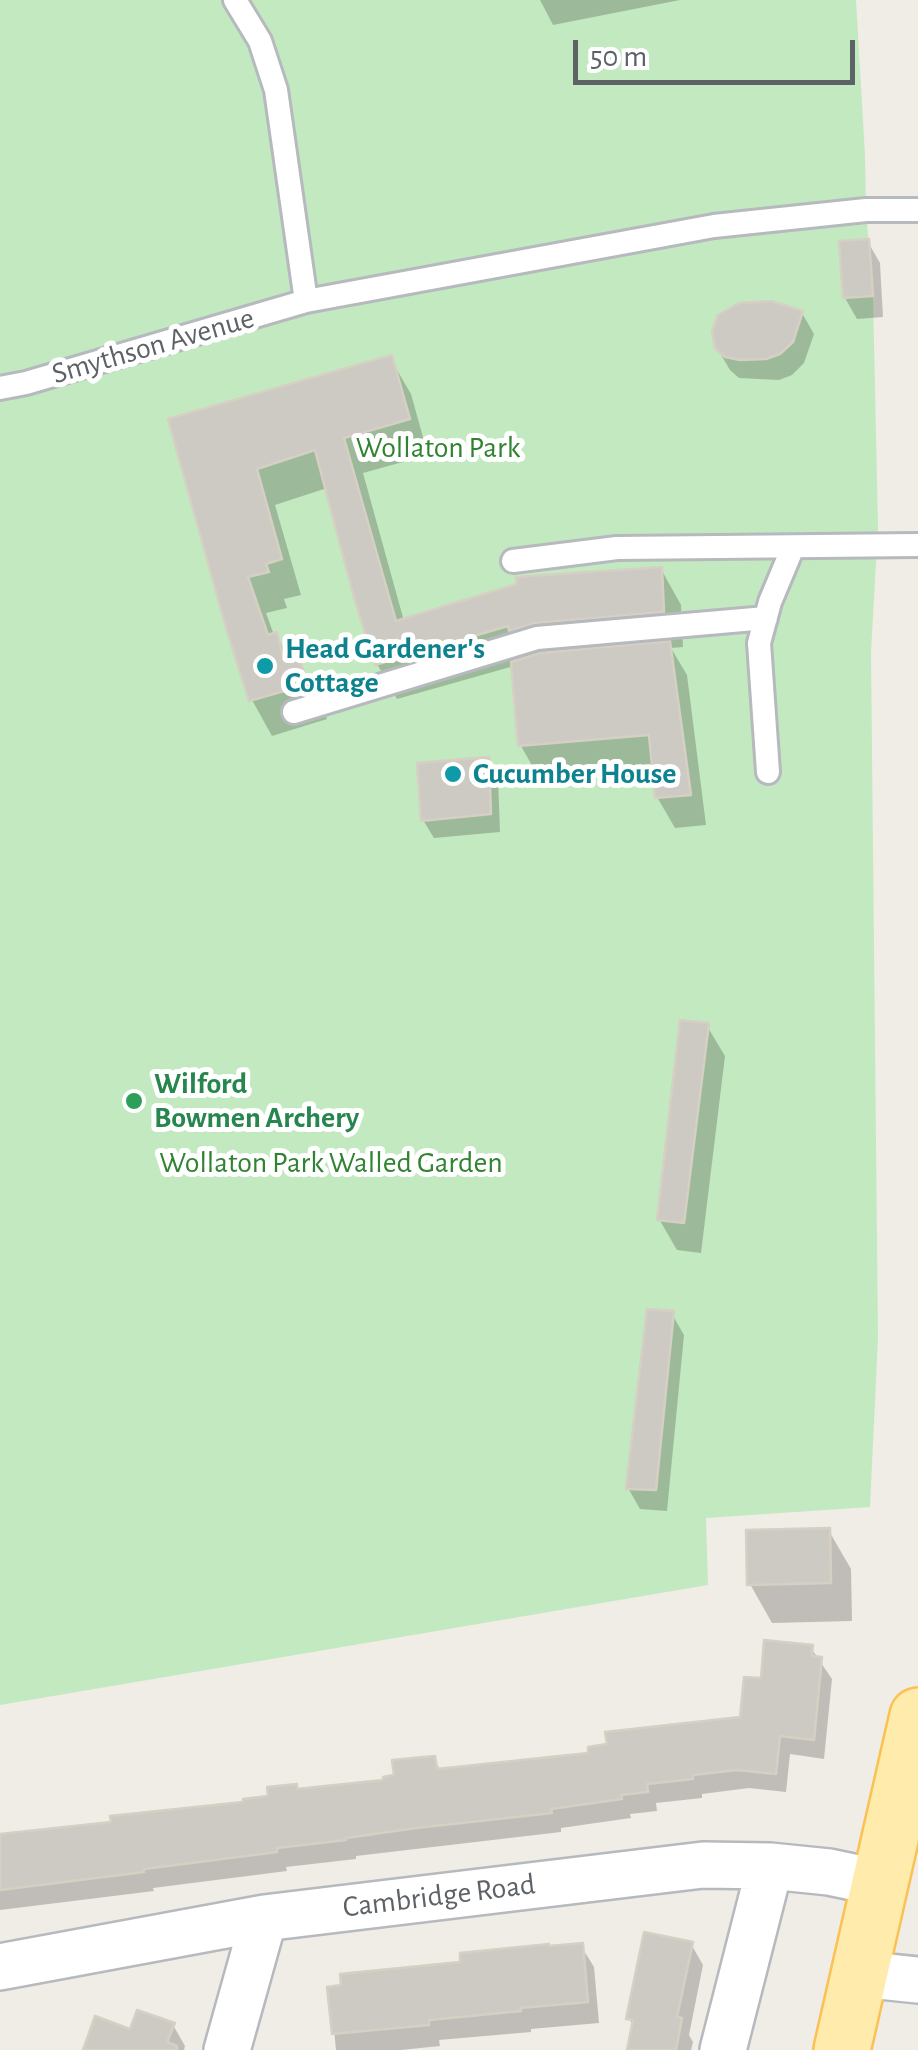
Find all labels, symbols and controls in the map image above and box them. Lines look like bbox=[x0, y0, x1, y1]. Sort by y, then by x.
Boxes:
scale bar bbox=[578, 20, 860, 82]
text: 50 m bbox=[590, 42, 647, 72]
street label: Smythson Avenue bbox=[48, 300, 258, 392]
park label: Wollaton Park bbox=[356, 430, 520, 466]
place label: Head Gardener's Cottage bbox=[285, 631, 485, 702]
marker: Head Gardener's Cottage bbox=[254, 655, 276, 677]
place label: Cucumber House bbox=[473, 756, 676, 792]
marker: Cucumber House bbox=[442, 763, 464, 785]
place label: Wilford Bowmen Archery bbox=[154, 1066, 359, 1136]
marker: Wilford Bowmen Archery bbox=[123, 1090, 145, 1112]
park label: Wollaton Park Walled Garden bbox=[159, 1145, 503, 1181]
street label: Cambridge Road bbox=[341, 1866, 537, 1926]

